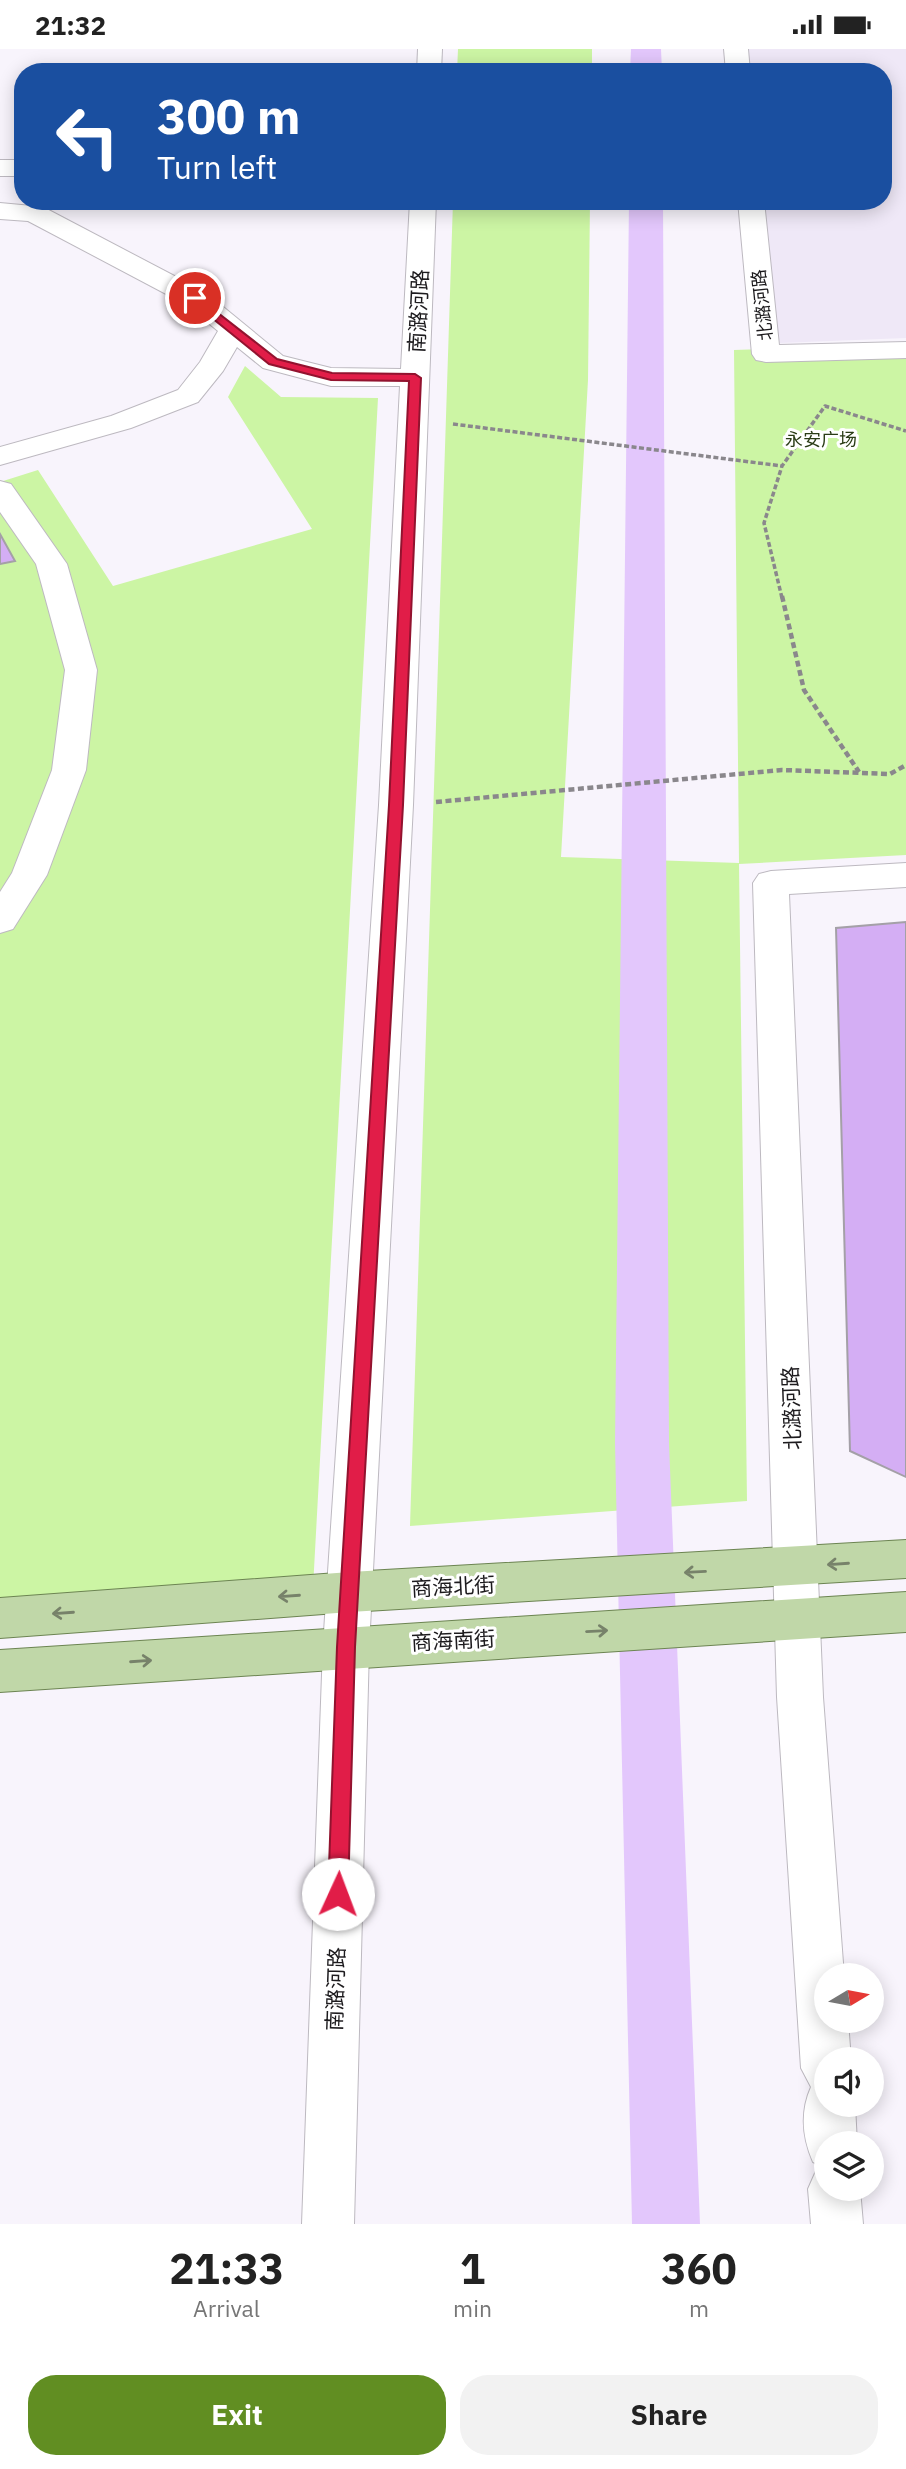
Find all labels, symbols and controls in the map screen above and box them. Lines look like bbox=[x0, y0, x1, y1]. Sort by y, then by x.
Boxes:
text: 21:32 bbox=[35, 8, 106, 42]
text: 300 m bbox=[157, 84, 301, 147]
icon: left bbox=[42, 91, 133, 182]
text: Turn left bbox=[157, 146, 277, 188]
pin bbox=[165, 268, 225, 328]
street label: 南潞河路 bbox=[402, 268, 434, 354]
street label: 北潞河路 bbox=[747, 268, 777, 342]
icon: arrive bbox=[176, 279, 214, 317]
park label: 永安广场 bbox=[785, 428, 857, 451]
street label: 北潞河路 bbox=[776, 1366, 806, 1450]
one-way arrow bbox=[827, 1558, 850, 1571]
one-way arrow bbox=[684, 1566, 707, 1579]
street label: 商海北街 bbox=[410, 1570, 496, 1602]
one-way arrow bbox=[279, 1590, 301, 1603]
one-way arrow bbox=[52, 1607, 74, 1620]
street label: 商海南街 bbox=[410, 1624, 496, 1656]
one-way arrow bbox=[585, 1625, 608, 1638]
one-way arrow bbox=[130, 1654, 152, 1667]
position arrow bbox=[301, 1857, 375, 1931]
street label: 南潞河路 bbox=[320, 1947, 350, 2031]
north arrow bbox=[814, 1963, 884, 2033]
map controls bbox=[814, 1963, 884, 2201]
button: sound bbox=[814, 2047, 884, 2117]
button: layers bbox=[814, 2131, 884, 2201]
text: 21:33 bbox=[169, 2241, 284, 2296]
text: 1 bbox=[460, 2241, 485, 2296]
text: 360 bbox=[661, 2241, 737, 2296]
text: Arrival bbox=[193, 2293, 260, 2323]
text: min bbox=[453, 2293, 492, 2323]
text: m bbox=[689, 2293, 709, 2323]
button: Exit bbox=[28, 2375, 446, 2455]
button: Share bbox=[460, 2375, 878, 2455]

